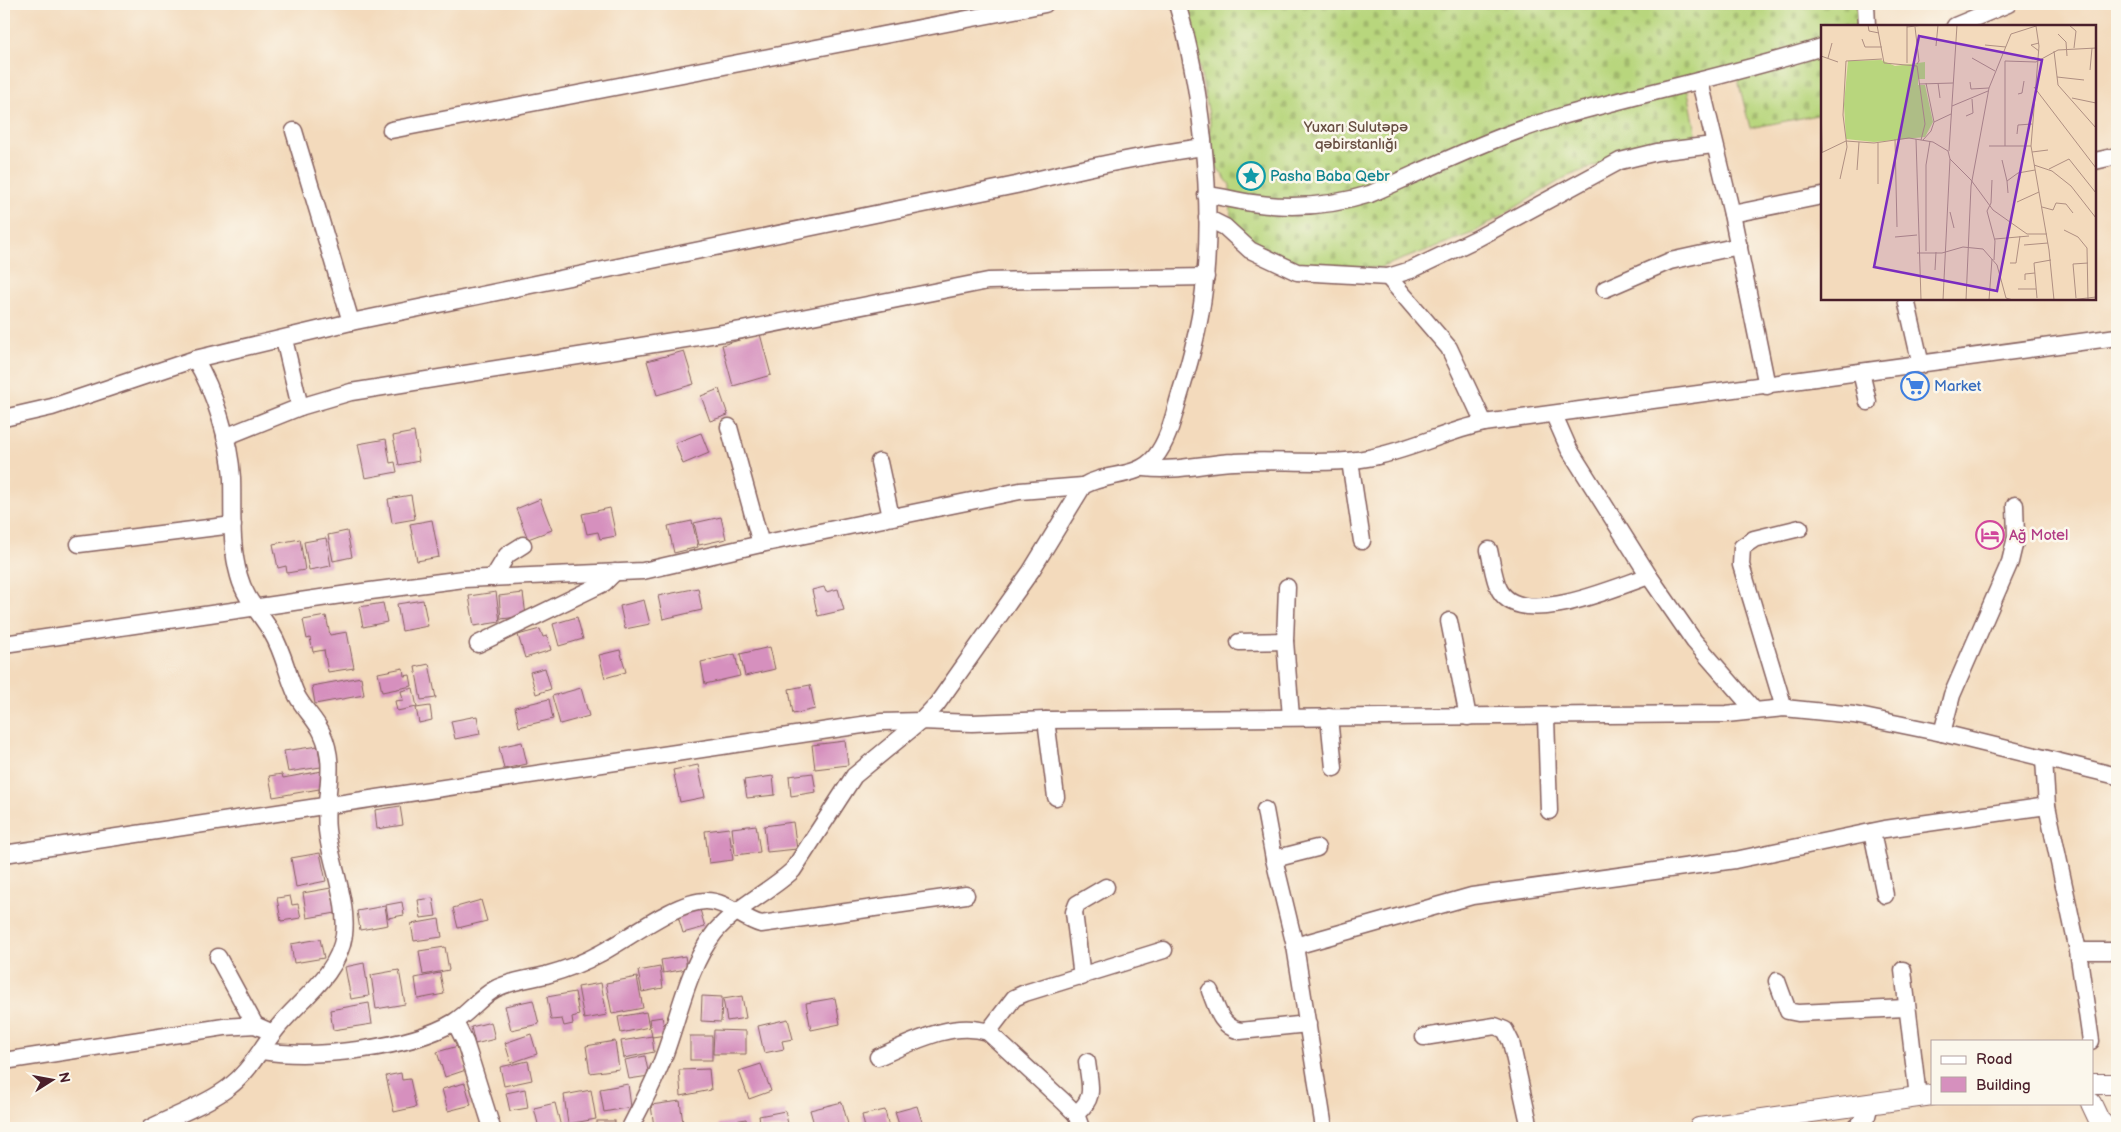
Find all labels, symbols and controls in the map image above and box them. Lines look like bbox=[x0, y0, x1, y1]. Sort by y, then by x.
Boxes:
inset map bbox=[1821, 25, 2096, 300]
park label: Yuxarı Sulutəpə qəbirstanlığı bbox=[1303, 118, 1408, 154]
place icon: Pasha Baba Qebr bbox=[1236, 161, 1266, 191]
place label: Pasha Baba Qebr bbox=[1270, 167, 1390, 186]
supermarket icon: Market bbox=[1900, 371, 1930, 401]
place label: Market bbox=[1934, 377, 1982, 396]
hotel icon: Ağ Motel bbox=[1975, 520, 2005, 550]
place label: Ağ Motel bbox=[2009, 526, 2068, 545]
legend bbox=[1931, 1040, 2094, 1104]
text: Road bbox=[1976, 1050, 2012, 1069]
north arrow bbox=[28, 1054, 78, 1104]
text: N bbox=[55, 1071, 74, 1084]
text: Building bbox=[1976, 1076, 2031, 1095]

